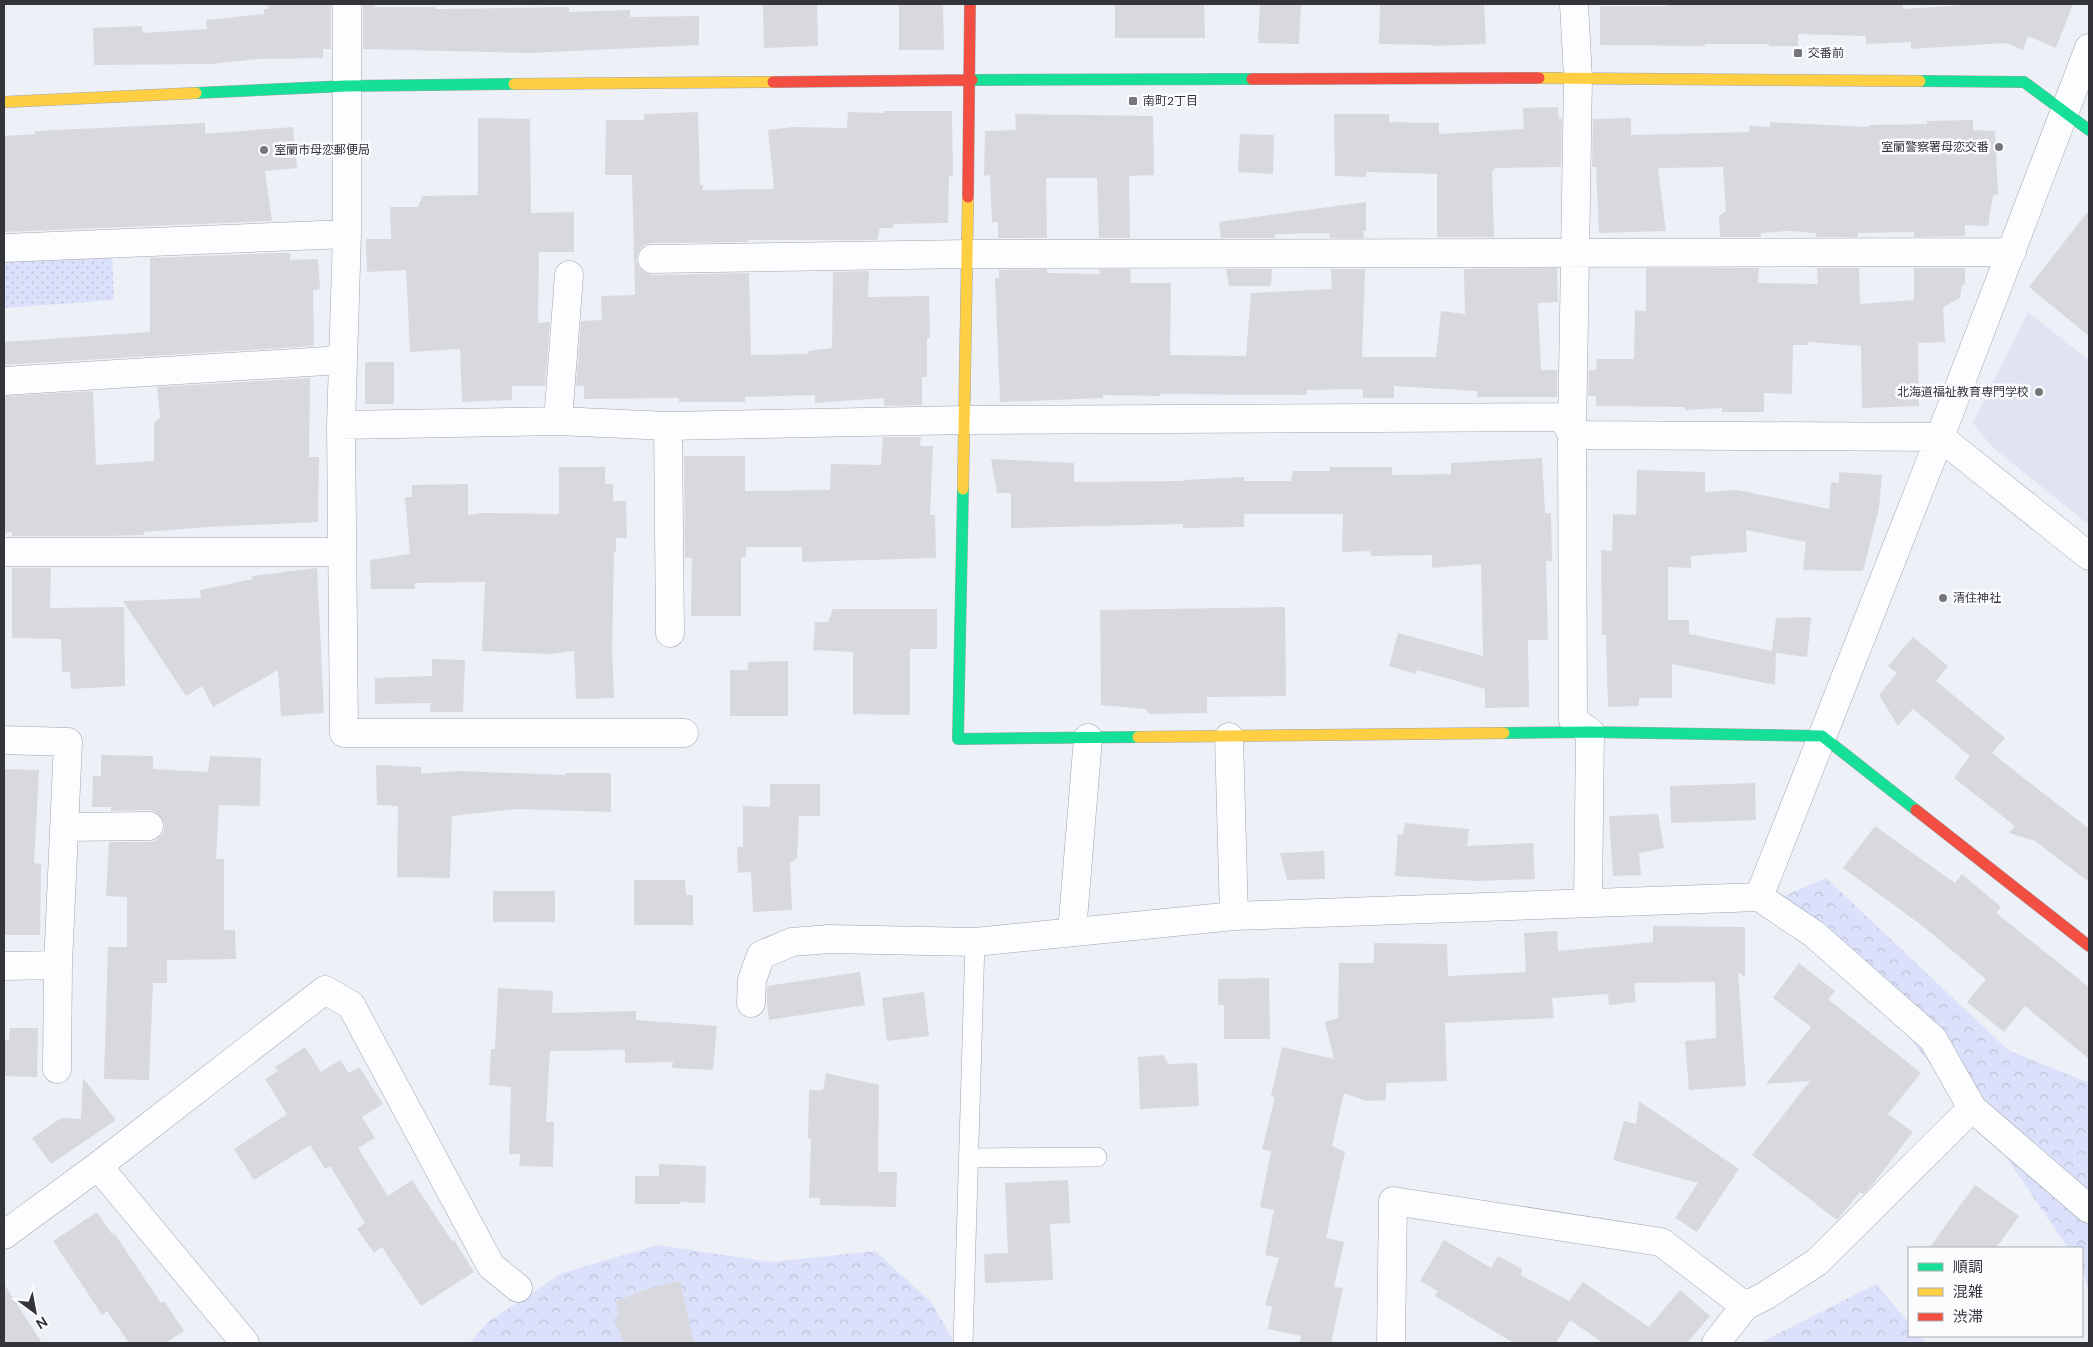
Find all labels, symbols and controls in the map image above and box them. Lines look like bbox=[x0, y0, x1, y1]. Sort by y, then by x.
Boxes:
place label: 交番前 bbox=[1808, 45, 1844, 61]
marker: 交番前 bbox=[1792, 47, 1804, 59]
place label: 南町2丁目 bbox=[1143, 93, 1198, 109]
marker: 南町2丁目 bbox=[1127, 95, 1139, 107]
place label: 室蘭警察署母恋交番 bbox=[1881, 139, 1989, 155]
marker: 室蘭警察署母恋交番 bbox=[1993, 141, 2005, 153]
place label: 室蘭市母恋郵便局 bbox=[274, 142, 370, 158]
marker: 室蘭市母恋郵便局 bbox=[258, 144, 270, 156]
place label: 北海道福祉教育専門学校 bbox=[1897, 384, 2029, 400]
marker: 北海道福祉教育専門学校 bbox=[2033, 386, 2045, 398]
place label: 清住神社 bbox=[1953, 590, 2001, 606]
marker: 清住神社 bbox=[1937, 592, 1949, 604]
legend bbox=[1908, 1247, 2083, 1337]
text: 順調 bbox=[1953, 1257, 1983, 1277]
text: 混雑 bbox=[1953, 1282, 1983, 1302]
north arrow bbox=[10, 1287, 60, 1337]
text: 渋滞 bbox=[1953, 1307, 1983, 1327]
text: N bbox=[33, 1313, 51, 1333]

